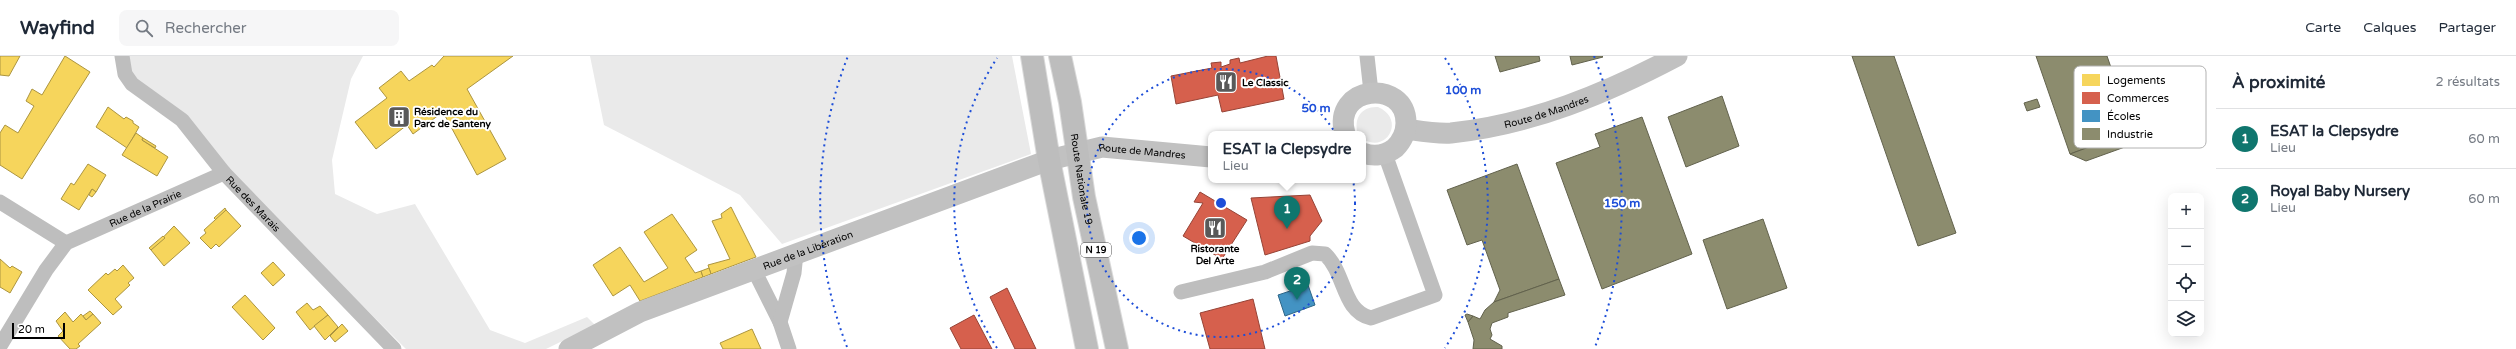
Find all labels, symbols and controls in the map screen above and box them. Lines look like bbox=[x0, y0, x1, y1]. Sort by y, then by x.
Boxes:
search box bbox=[119, 10, 399, 46]
text: Wayfind bbox=[20, 17, 95, 39]
icon: search bbox=[133, 17, 155, 39]
text: Rechercher bbox=[165, 19, 247, 37]
text: Carte bbox=[2305, 19, 2341, 36]
text: Calques bbox=[2363, 19, 2416, 36]
text: Partager bbox=[2438, 19, 2496, 36]
legend bbox=[2074, 66, 2206, 148]
restaurant icon: Le Classic bbox=[1213, 69, 1239, 95]
text: À proximité bbox=[2232, 72, 2325, 93]
text: Logements bbox=[2107, 74, 2166, 87]
text: 2 résultats bbox=[2436, 74, 2500, 90]
place label: Le Classic bbox=[1242, 77, 1289, 89]
text: 100 m bbox=[1445, 83, 1481, 97]
text: Commerces bbox=[2107, 92, 2169, 105]
street label: Route de Mandres bbox=[1503, 93, 1590, 131]
text: 50 m bbox=[1301, 101, 1331, 115]
building icon: Résidence du Parc de Santeny bbox=[386, 104, 412, 130]
place label: Résidence du Parc de Santeny bbox=[414, 106, 491, 130]
text: Écoles bbox=[2107, 109, 2141, 123]
text: ESAT la Clepsydre bbox=[2270, 122, 2399, 140]
text: Industrie bbox=[2107, 128, 2153, 141]
popup bbox=[1208, 131, 1366, 183]
text: 1 bbox=[2241, 131, 2249, 147]
text: 60 m bbox=[2468, 131, 2500, 147]
street label: Route Nationale 19 bbox=[1068, 133, 1095, 226]
text: ESAT la Clepsydre bbox=[1223, 140, 1351, 158]
text: Lieu bbox=[2270, 140, 2296, 156]
street label: Route de Mandres bbox=[1097, 141, 1186, 162]
text: Lieu bbox=[1223, 158, 1249, 174]
street label: Rue des Marais bbox=[223, 174, 282, 235]
text: Royal Baby Nursery bbox=[2270, 182, 2410, 200]
street label: Rue de la Prairie bbox=[108, 188, 184, 230]
text: 2 bbox=[2241, 191, 2249, 207]
text: 60 m bbox=[2468, 191, 2500, 207]
map controls bbox=[2168, 193, 2204, 337]
button: + bbox=[2168, 193, 2204, 229]
centre of rings bbox=[1214, 196, 1228, 210]
pin: 1 bbox=[1274, 196, 1300, 229]
text: 150 m bbox=[1604, 196, 1640, 210]
text: Lieu bbox=[2270, 200, 2296, 216]
restaurant icon: Ristorante Del Arte bbox=[1202, 215, 1228, 241]
street label: Rue de la Libération bbox=[761, 228, 855, 273]
your location bbox=[1129, 228, 1149, 248]
button: − bbox=[2168, 229, 2204, 265]
road number: N 19 bbox=[1081, 243, 1111, 257]
place label: Ristorante Del Arte bbox=[1190, 243, 1240, 267]
button: locate bbox=[2168, 265, 2204, 301]
pin: 2 bbox=[1284, 267, 1310, 300]
button: layers bbox=[2168, 301, 2204, 337]
scale bar bbox=[12, 321, 65, 340]
text: 20 m bbox=[18, 323, 45, 336]

